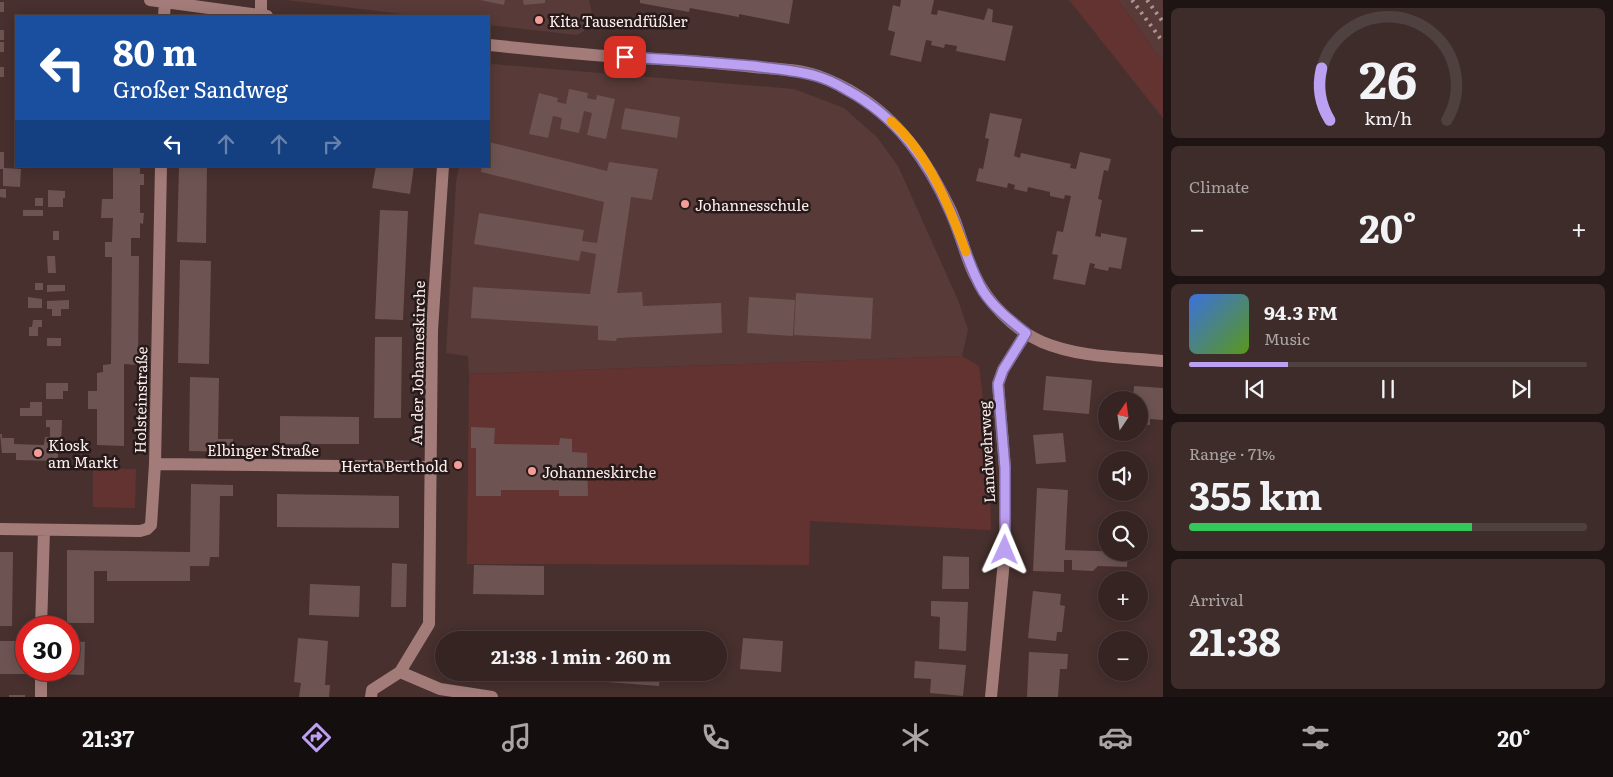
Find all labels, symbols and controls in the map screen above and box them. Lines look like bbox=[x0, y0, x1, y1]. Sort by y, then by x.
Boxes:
place label: Kita Tausendfüßler bbox=[549, 9, 688, 32]
marker: Kita Tausendfüßler bbox=[533, 14, 545, 26]
text: 80 m bbox=[113, 25, 197, 77]
icon: left bbox=[30, 35, 95, 100]
pin bbox=[604, 36, 646, 78]
text: 26 bbox=[1359, 38, 1417, 115]
icon: arrive bbox=[611, 43, 639, 71]
text: Großer Sandweg bbox=[113, 72, 288, 105]
text: km/h bbox=[1364, 104, 1412, 131]
icon: left bbox=[159, 130, 187, 158]
icon: ahead bbox=[212, 130, 240, 158]
icon: ahead bbox=[265, 130, 293, 158]
icon: right bbox=[318, 130, 346, 158]
text: Climate bbox=[1189, 174, 1249, 198]
place label: Johannesschule bbox=[695, 193, 809, 216]
marker: Johannesschule bbox=[679, 198, 691, 210]
text: 20° bbox=[1359, 198, 1417, 255]
text: − bbox=[1189, 206, 1205, 248]
text: + bbox=[1571, 206, 1587, 248]
street label: An der Johanneskirche bbox=[404, 280, 430, 446]
text: 94.3 FM bbox=[1264, 298, 1338, 326]
text: Music bbox=[1264, 326, 1310, 350]
street label: Holsteinstraße bbox=[128, 346, 152, 454]
icon: previous bbox=[1241, 375, 1269, 403]
icon: pause bbox=[1374, 375, 1402, 403]
icon: next bbox=[1507, 375, 1535, 403]
north arrow bbox=[1098, 391, 1148, 441]
map controls bbox=[1098, 391, 1148, 681]
street label: Landwehrweg bbox=[972, 400, 1000, 504]
place label: Kiosk am Markt bbox=[48, 433, 118, 473]
street label: Elbinger Straße bbox=[207, 438, 319, 461]
text: Range · 71% bbox=[1189, 441, 1275, 465]
marker: Kiosk am Markt bbox=[32, 447, 44, 459]
button: sound bbox=[1098, 451, 1148, 501]
place label: Herta Berthold bbox=[341, 454, 448, 477]
marker: Herta Berthold bbox=[452, 459, 464, 471]
place label: Johanneskirche bbox=[542, 460, 656, 483]
marker: Johanneskirche bbox=[526, 465, 538, 477]
text: 355 km bbox=[1189, 465, 1322, 522]
button: search bbox=[1098, 511, 1148, 561]
position arrow bbox=[978, 523, 1030, 575]
button: + bbox=[1098, 571, 1148, 621]
text: Arrival bbox=[1189, 587, 1244, 611]
text: 21:38 bbox=[1189, 611, 1281, 668]
speed limit sign: 30 bbox=[15, 616, 80, 681]
button: − bbox=[1098, 631, 1148, 681]
text: 21:38 · 1 min · 260 m bbox=[491, 642, 671, 670]
icon: directions bbox=[299, 720, 334, 755]
icon: music bbox=[499, 720, 534, 755]
icon: phone bbox=[698, 720, 733, 755]
icon: climate bbox=[898, 720, 933, 755]
icon: car bbox=[1098, 720, 1133, 755]
icon: filters bbox=[1298, 720, 1333, 755]
text: 21:37 bbox=[82, 721, 134, 754]
text: 20° bbox=[1497, 721, 1531, 754]

